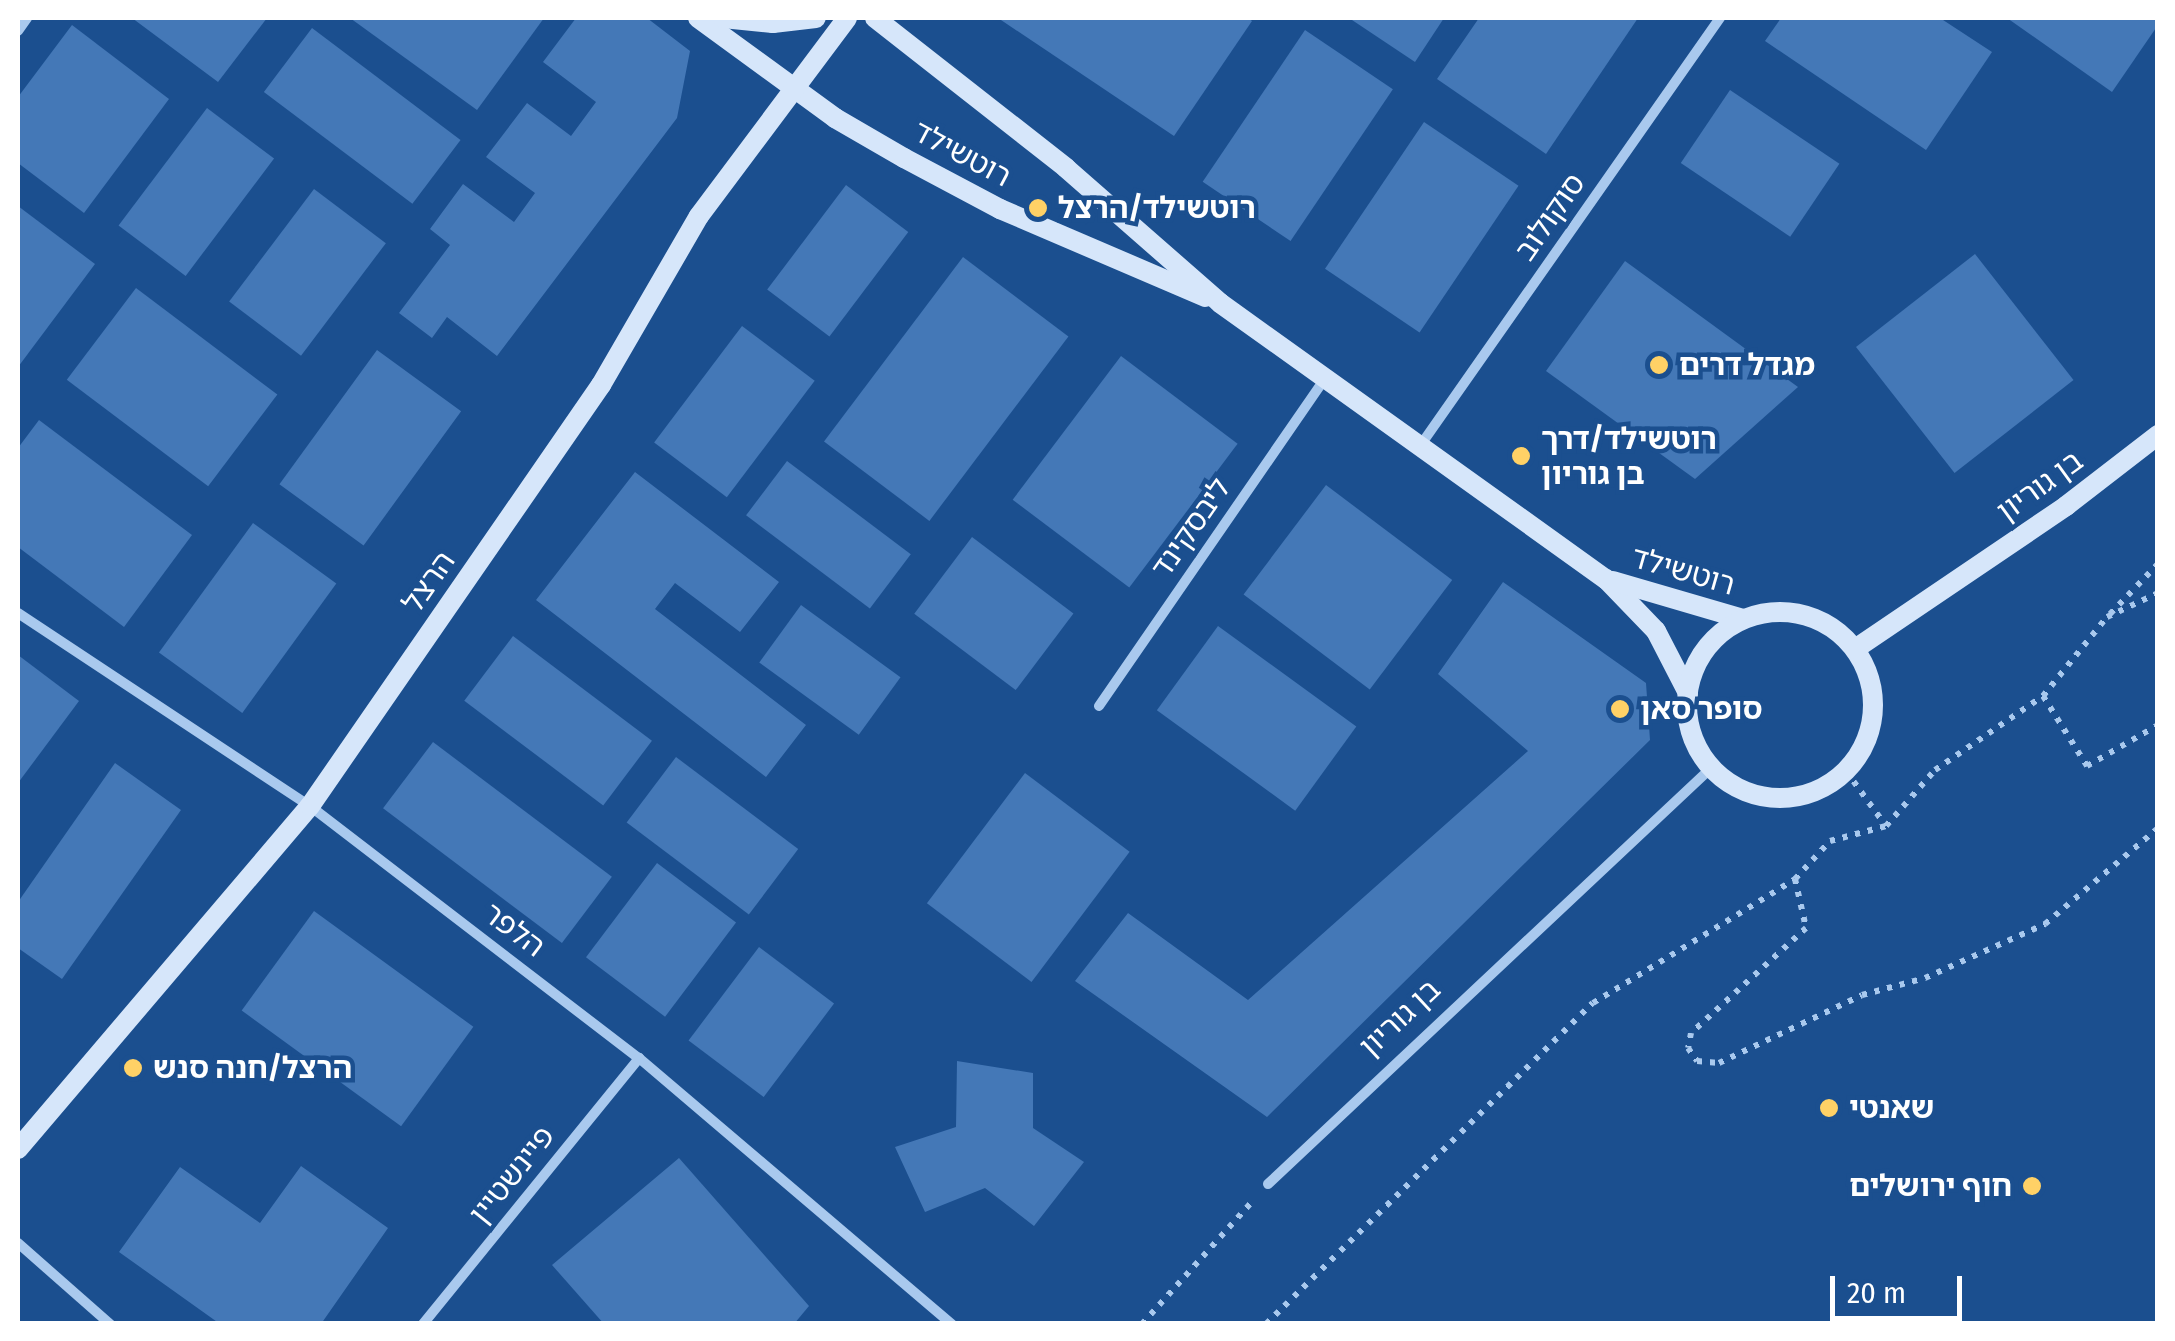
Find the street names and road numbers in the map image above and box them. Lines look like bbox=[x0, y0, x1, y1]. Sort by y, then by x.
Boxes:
street label: רוטשילד bbox=[907, 113, 1017, 195]
street label: סוקולוב bbox=[1507, 167, 1593, 267]
street label: בן גוריון bbox=[1990, 443, 2090, 529]
street label: ליבסקינד bbox=[1144, 471, 1238, 585]
street label: רוטשילד bbox=[1627, 539, 1739, 603]
street label: הרצל bbox=[395, 544, 463, 620]
street label: הלפר bbox=[476, 895, 552, 965]
street label: בן גוריון bbox=[1352, 972, 1448, 1064]
street label: פיינשטיין bbox=[462, 1119, 562, 1231]

